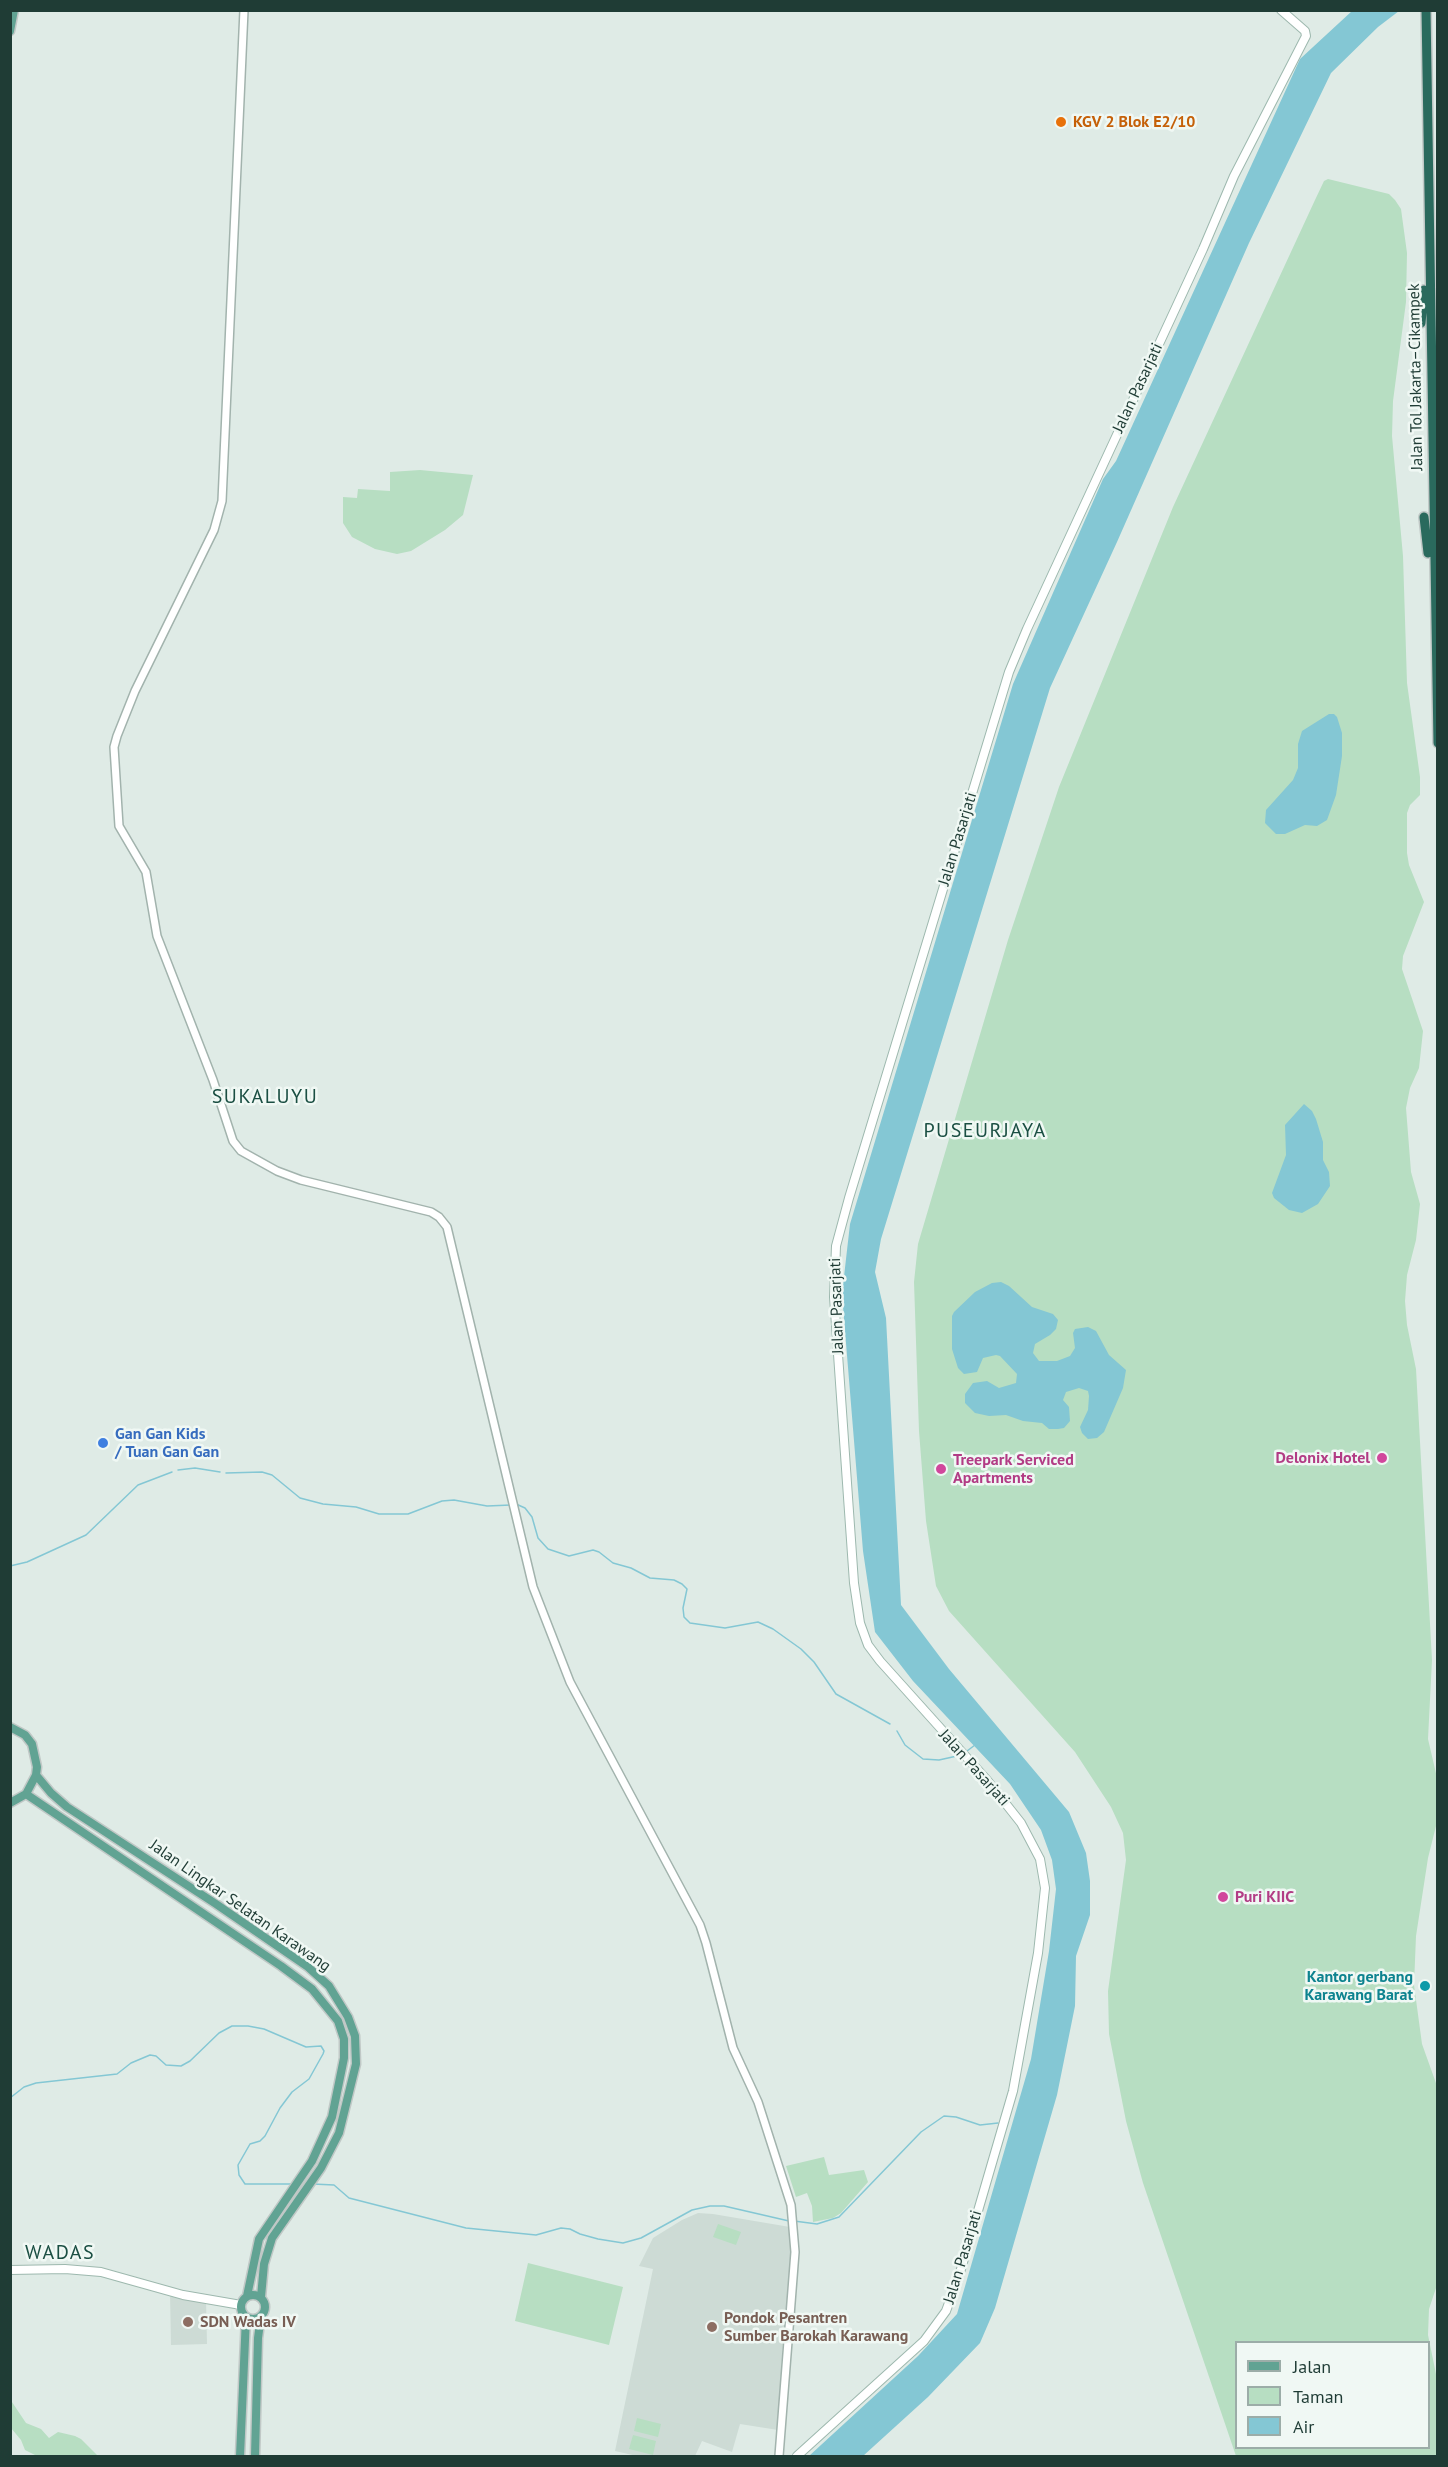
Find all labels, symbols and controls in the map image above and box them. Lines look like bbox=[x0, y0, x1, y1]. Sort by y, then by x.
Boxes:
place label: KGV 2 Blok E2/10 bbox=[1073, 112, 1195, 132]
marker: KGV 2 Blok E2/10 bbox=[1054, 115, 1068, 129]
street label: Jalan Tol Jakarta–Cikampek bbox=[1405, 283, 1427, 471]
street label: Jalan Pasarjati bbox=[1109, 340, 1167, 436]
street label: Jalan Pasarjati bbox=[935, 790, 981, 888]
district label: SUKALUYU bbox=[212, 1085, 318, 1109]
district label: PUSEURJAYA bbox=[923, 1119, 1047, 1143]
street label: Jalan Pasarjati bbox=[826, 1257, 848, 1355]
place label: Gan Gan Kids / Tuan Gan Gan bbox=[115, 1424, 219, 1462]
marker: Gan Gan Kids / Tuan Gan Gan bbox=[96, 1436, 110, 1450]
place label: Delonix Hotel bbox=[1275, 1448, 1370, 1468]
place label: Treepark Serviced Apartments bbox=[953, 1450, 1074, 1488]
marker: Delonix Hotel bbox=[1375, 1451, 1389, 1465]
marker: Treepark Serviced Apartments bbox=[934, 1462, 948, 1476]
street label: Jalan Pasarjati bbox=[935, 1726, 1013, 1810]
street label: Jalan Lingkar Selatan Karawang bbox=[146, 1836, 334, 1976]
place label: Puri KIIC bbox=[1235, 1887, 1294, 1907]
marker: Puri KIIC bbox=[1216, 1890, 1230, 1904]
place label: Kantor gerbang Karawang Barat bbox=[1305, 1967, 1413, 2005]
marker: Kantor gerbang Karawang Barat bbox=[1418, 1979, 1432, 1993]
street label: Jalan Pasarjati bbox=[940, 2208, 986, 2306]
district label: WADAS bbox=[25, 2241, 95, 2265]
place label: Pondok Pesantren Sumber Barokah Karawang bbox=[724, 2308, 908, 2346]
place label: SDN Wadas IV bbox=[200, 2312, 296, 2332]
marker: SDN Wadas IV bbox=[181, 2315, 195, 2329]
marker: Pondok Pesantren Sumber Barokah Karawang bbox=[705, 2320, 719, 2334]
legend bbox=[1235, 2341, 1430, 2449]
text: Jalan bbox=[1293, 2355, 1331, 2378]
text: Taman bbox=[1293, 2385, 1343, 2408]
text: Air bbox=[1293, 2415, 1314, 2438]

